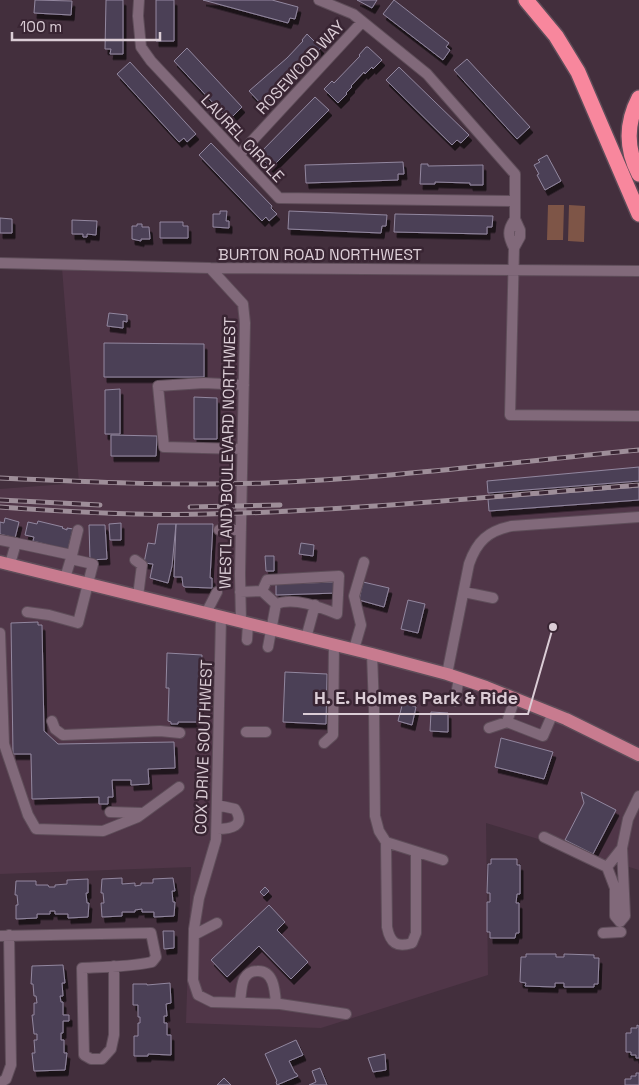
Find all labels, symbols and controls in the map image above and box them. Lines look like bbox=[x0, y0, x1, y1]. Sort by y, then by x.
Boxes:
scale bar bbox=[12, 10, 160, 42]
street label: ROSEWOOD WAY bbox=[251, 16, 350, 119]
text: 100 m bbox=[20, 17, 62, 36]
street label: LAUREL CIRCLE bbox=[196, 90, 289, 187]
street label: BURTON ROAD NORTHWEST bbox=[218, 244, 422, 265]
street label: WESTLAND BOULEVARD NORTHWEST bbox=[215, 317, 240, 589]
street label: COX DRIVE SOUTHWEST bbox=[190, 659, 217, 835]
callout: H. E. Holmes Park & Ride bbox=[303, 681, 528, 714]
text: H. E. Holmes Park & Ride bbox=[314, 686, 518, 709]

